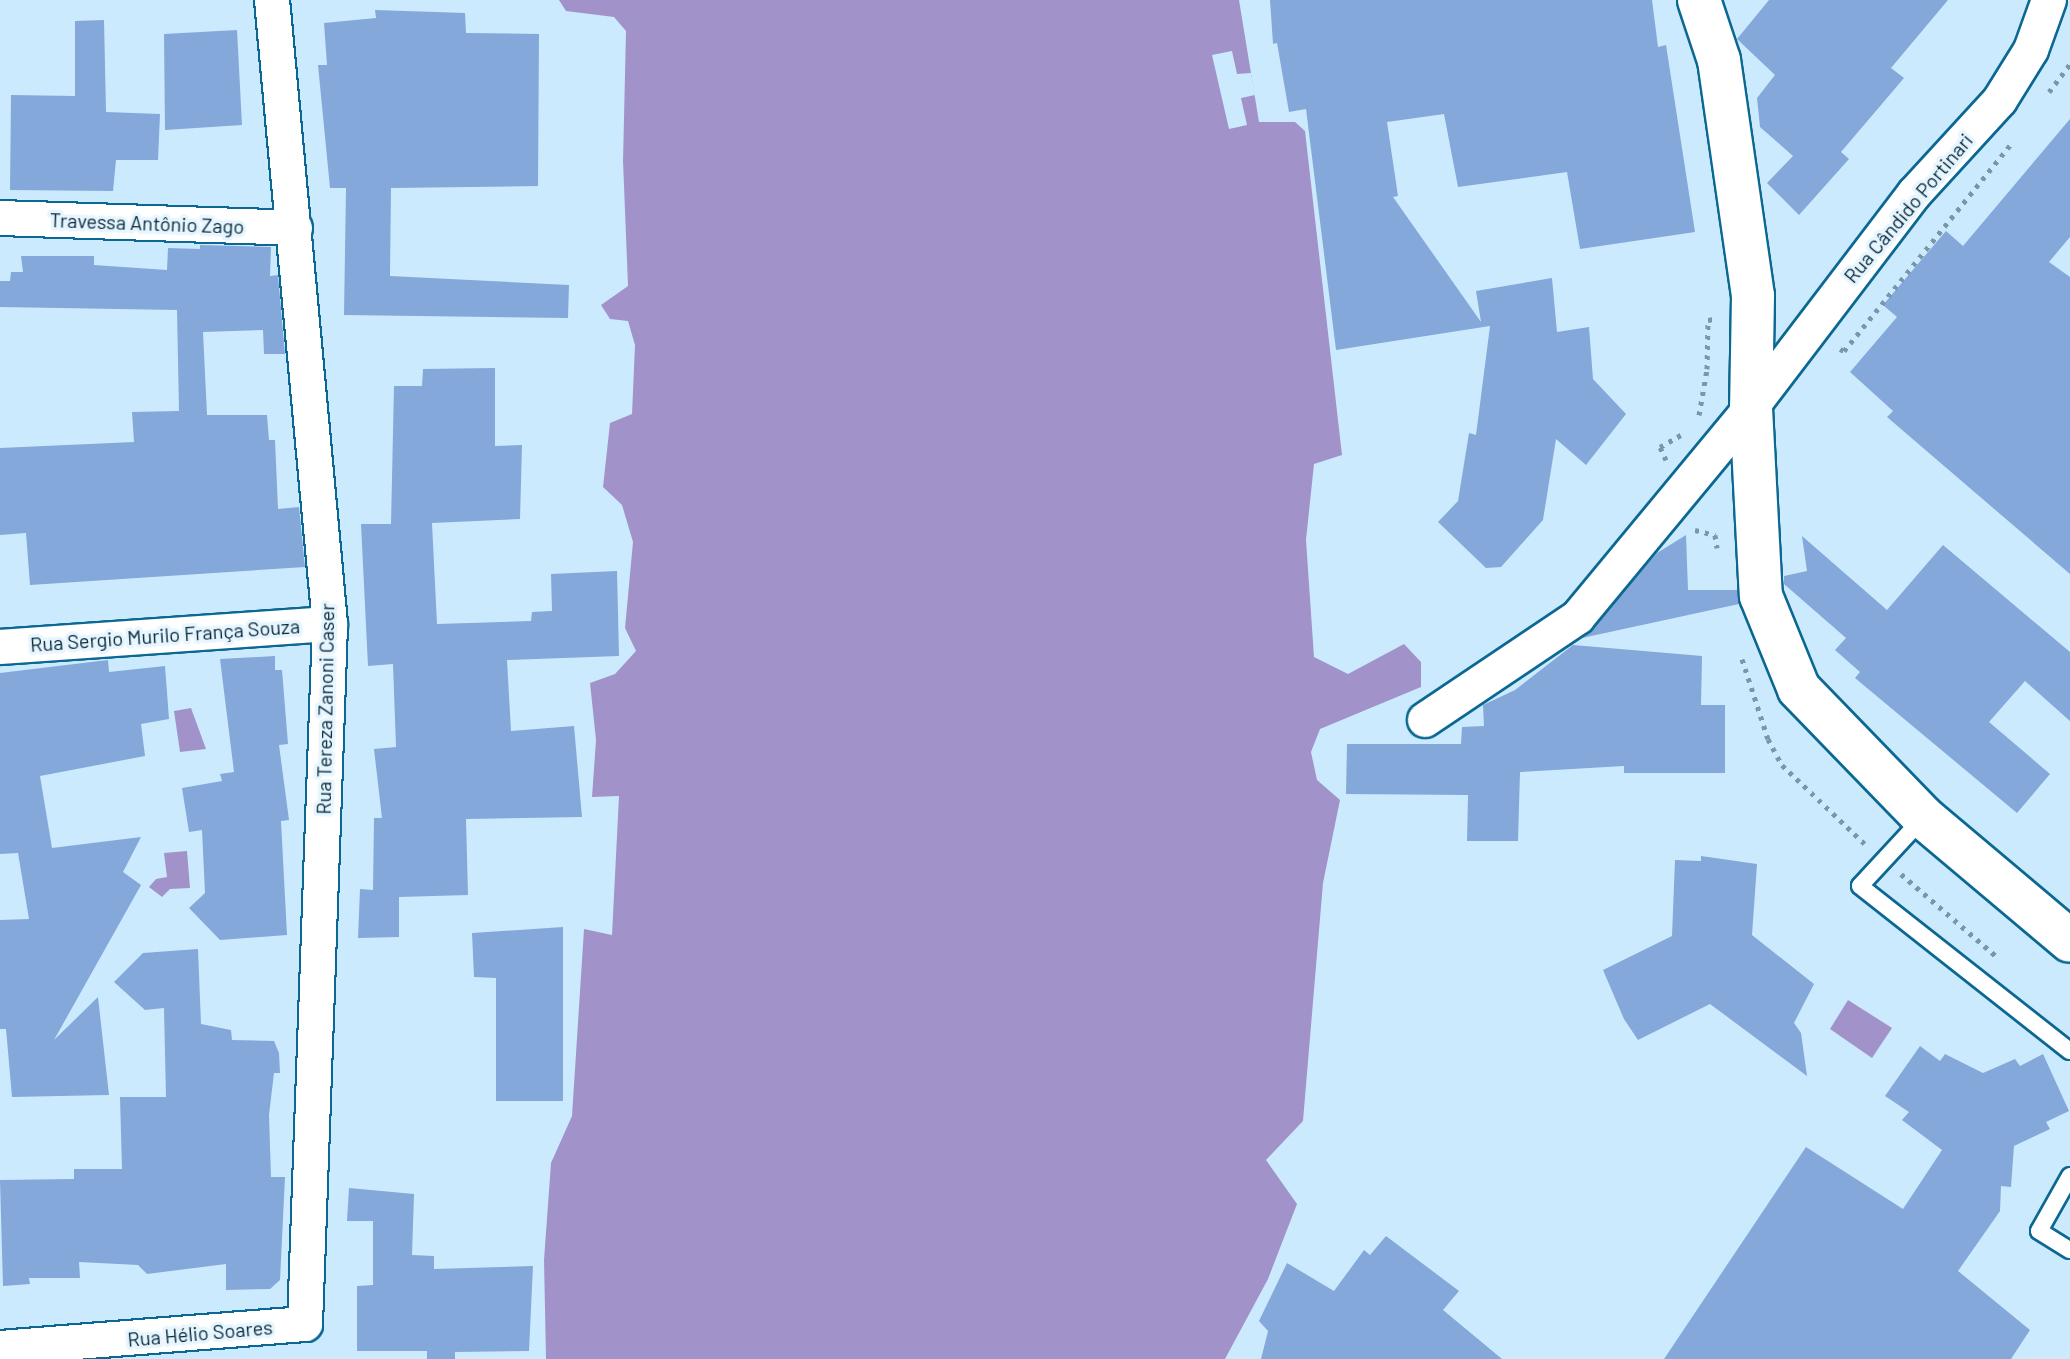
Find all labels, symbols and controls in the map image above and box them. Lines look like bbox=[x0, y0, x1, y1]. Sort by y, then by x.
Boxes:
street label: Rua Cândido Portinari bbox=[1839, 128, 1977, 288]
street label: Travessa Antônio Zago bbox=[49, 208, 245, 238]
street label: Rua Tereza Zanoni Caser bbox=[311, 603, 339, 815]
street label: Rua Sergio Murilo França Souza bbox=[29, 614, 301, 656]
street label: Rua Hélio Soares bbox=[126, 1315, 274, 1351]

